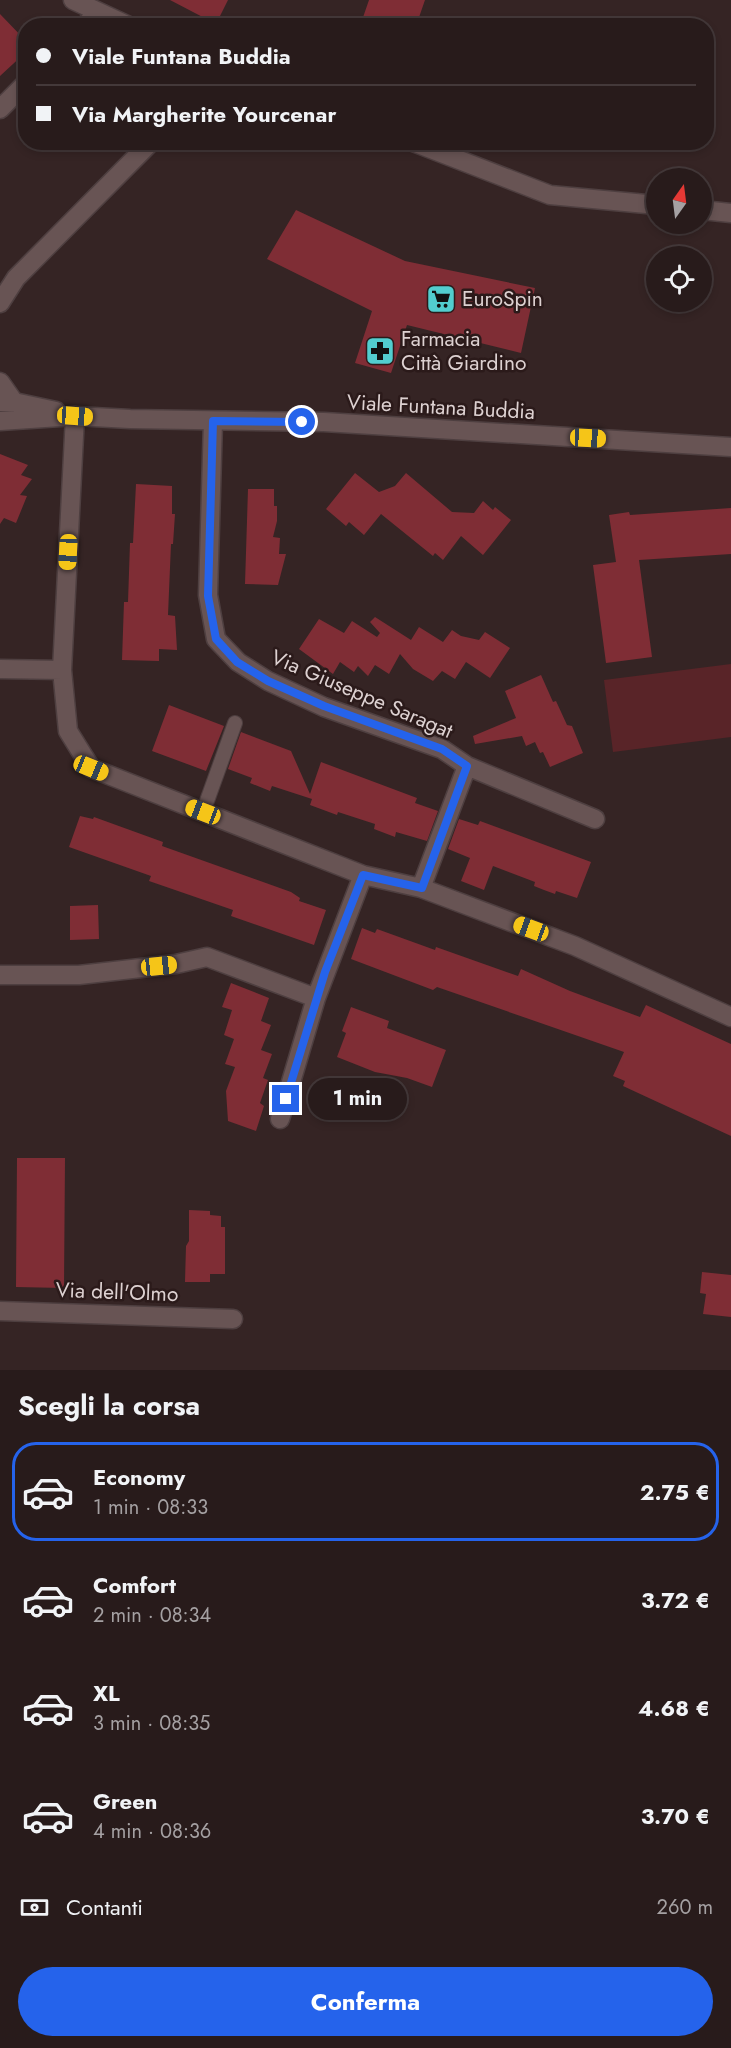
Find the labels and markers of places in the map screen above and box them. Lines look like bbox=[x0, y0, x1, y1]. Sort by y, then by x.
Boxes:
supermarket icon: EuroSpin bbox=[425, 283, 457, 315]
place label: EuroSpin bbox=[462, 284, 543, 314]
place label: Farmacia Città Giardino bbox=[401, 324, 526, 378]
pharmacy icon: Farmacia Città Giardino bbox=[364, 335, 396, 367]

